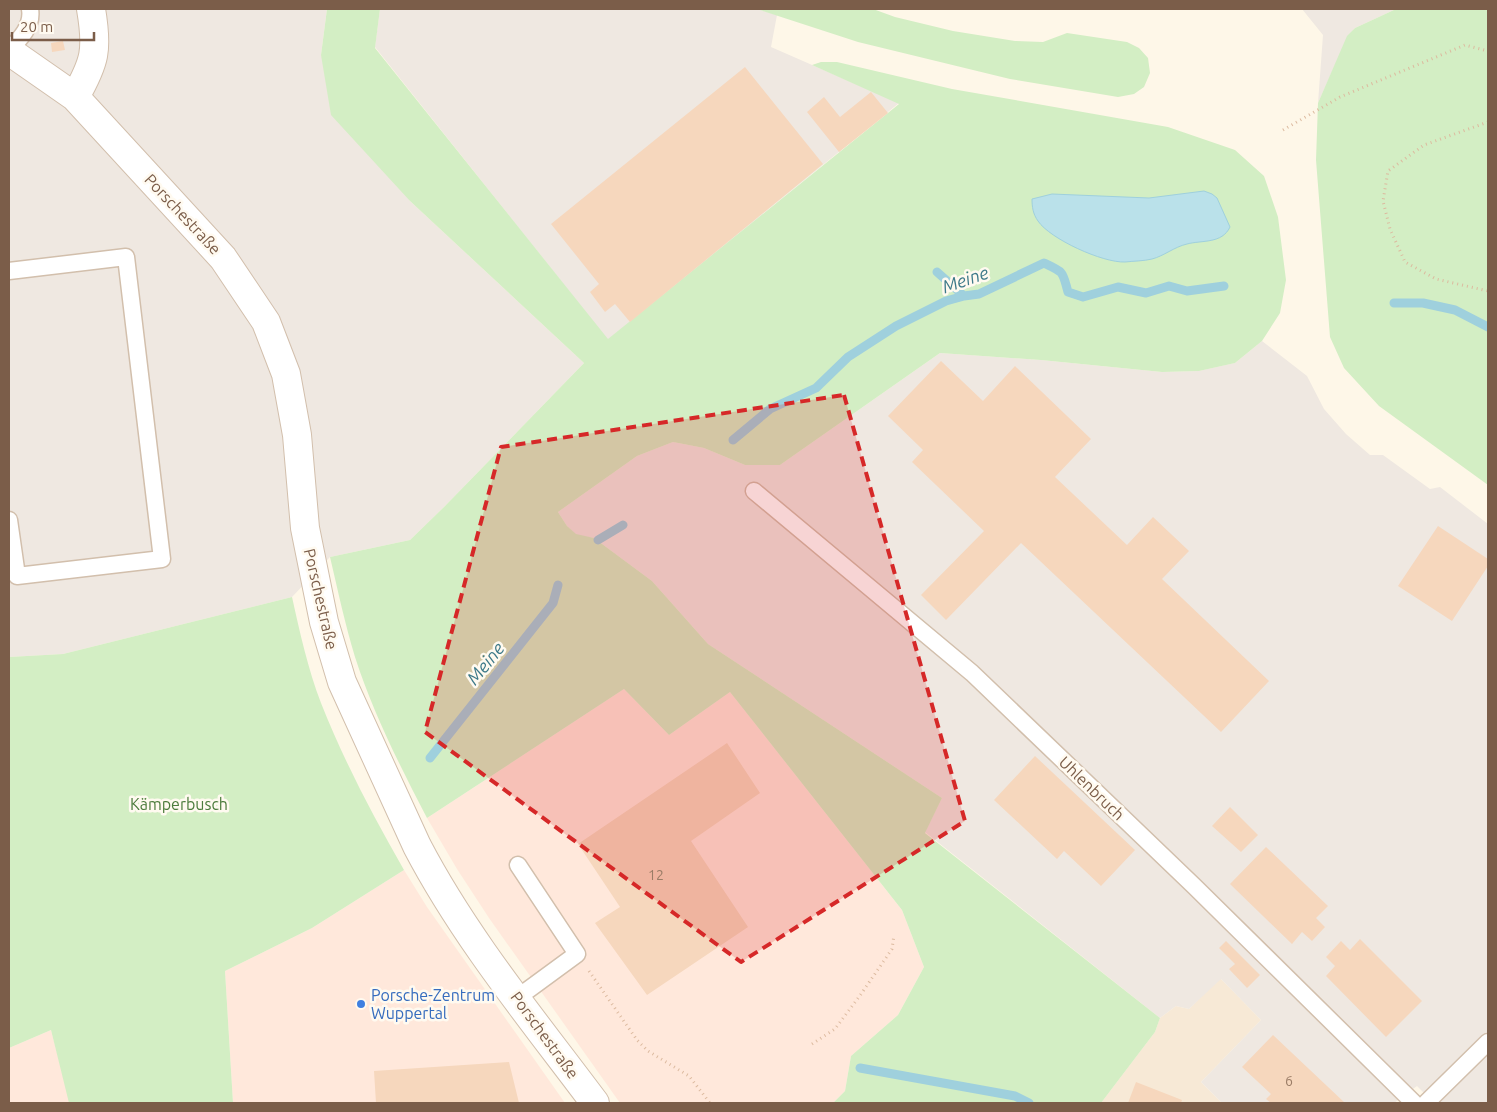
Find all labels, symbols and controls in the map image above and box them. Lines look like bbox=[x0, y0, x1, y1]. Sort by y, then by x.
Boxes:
scale bar bbox=[12, 10, 95, 42]
text: 20 m bbox=[20, 18, 53, 35]
street label: Porschestraße bbox=[141, 170, 225, 258]
water label: Meine bbox=[939, 262, 991, 296]
street label: Porschestraße bbox=[301, 547, 341, 651]
water label: Meine bbox=[462, 638, 508, 688]
street label: Uhlenbruch bbox=[1056, 753, 1128, 823]
park label: Kämperbusch bbox=[130, 795, 228, 813]
house number: 12 bbox=[648, 867, 664, 883]
place label: Porsche-Zentrum Wuppertal bbox=[371, 986, 495, 1022]
street label: Porschestraße bbox=[507, 988, 583, 1082]
marker: Porsche-Zentrum Wuppertal bbox=[355, 998, 367, 1010]
house number: 6 bbox=[1285, 1073, 1293, 1089]

